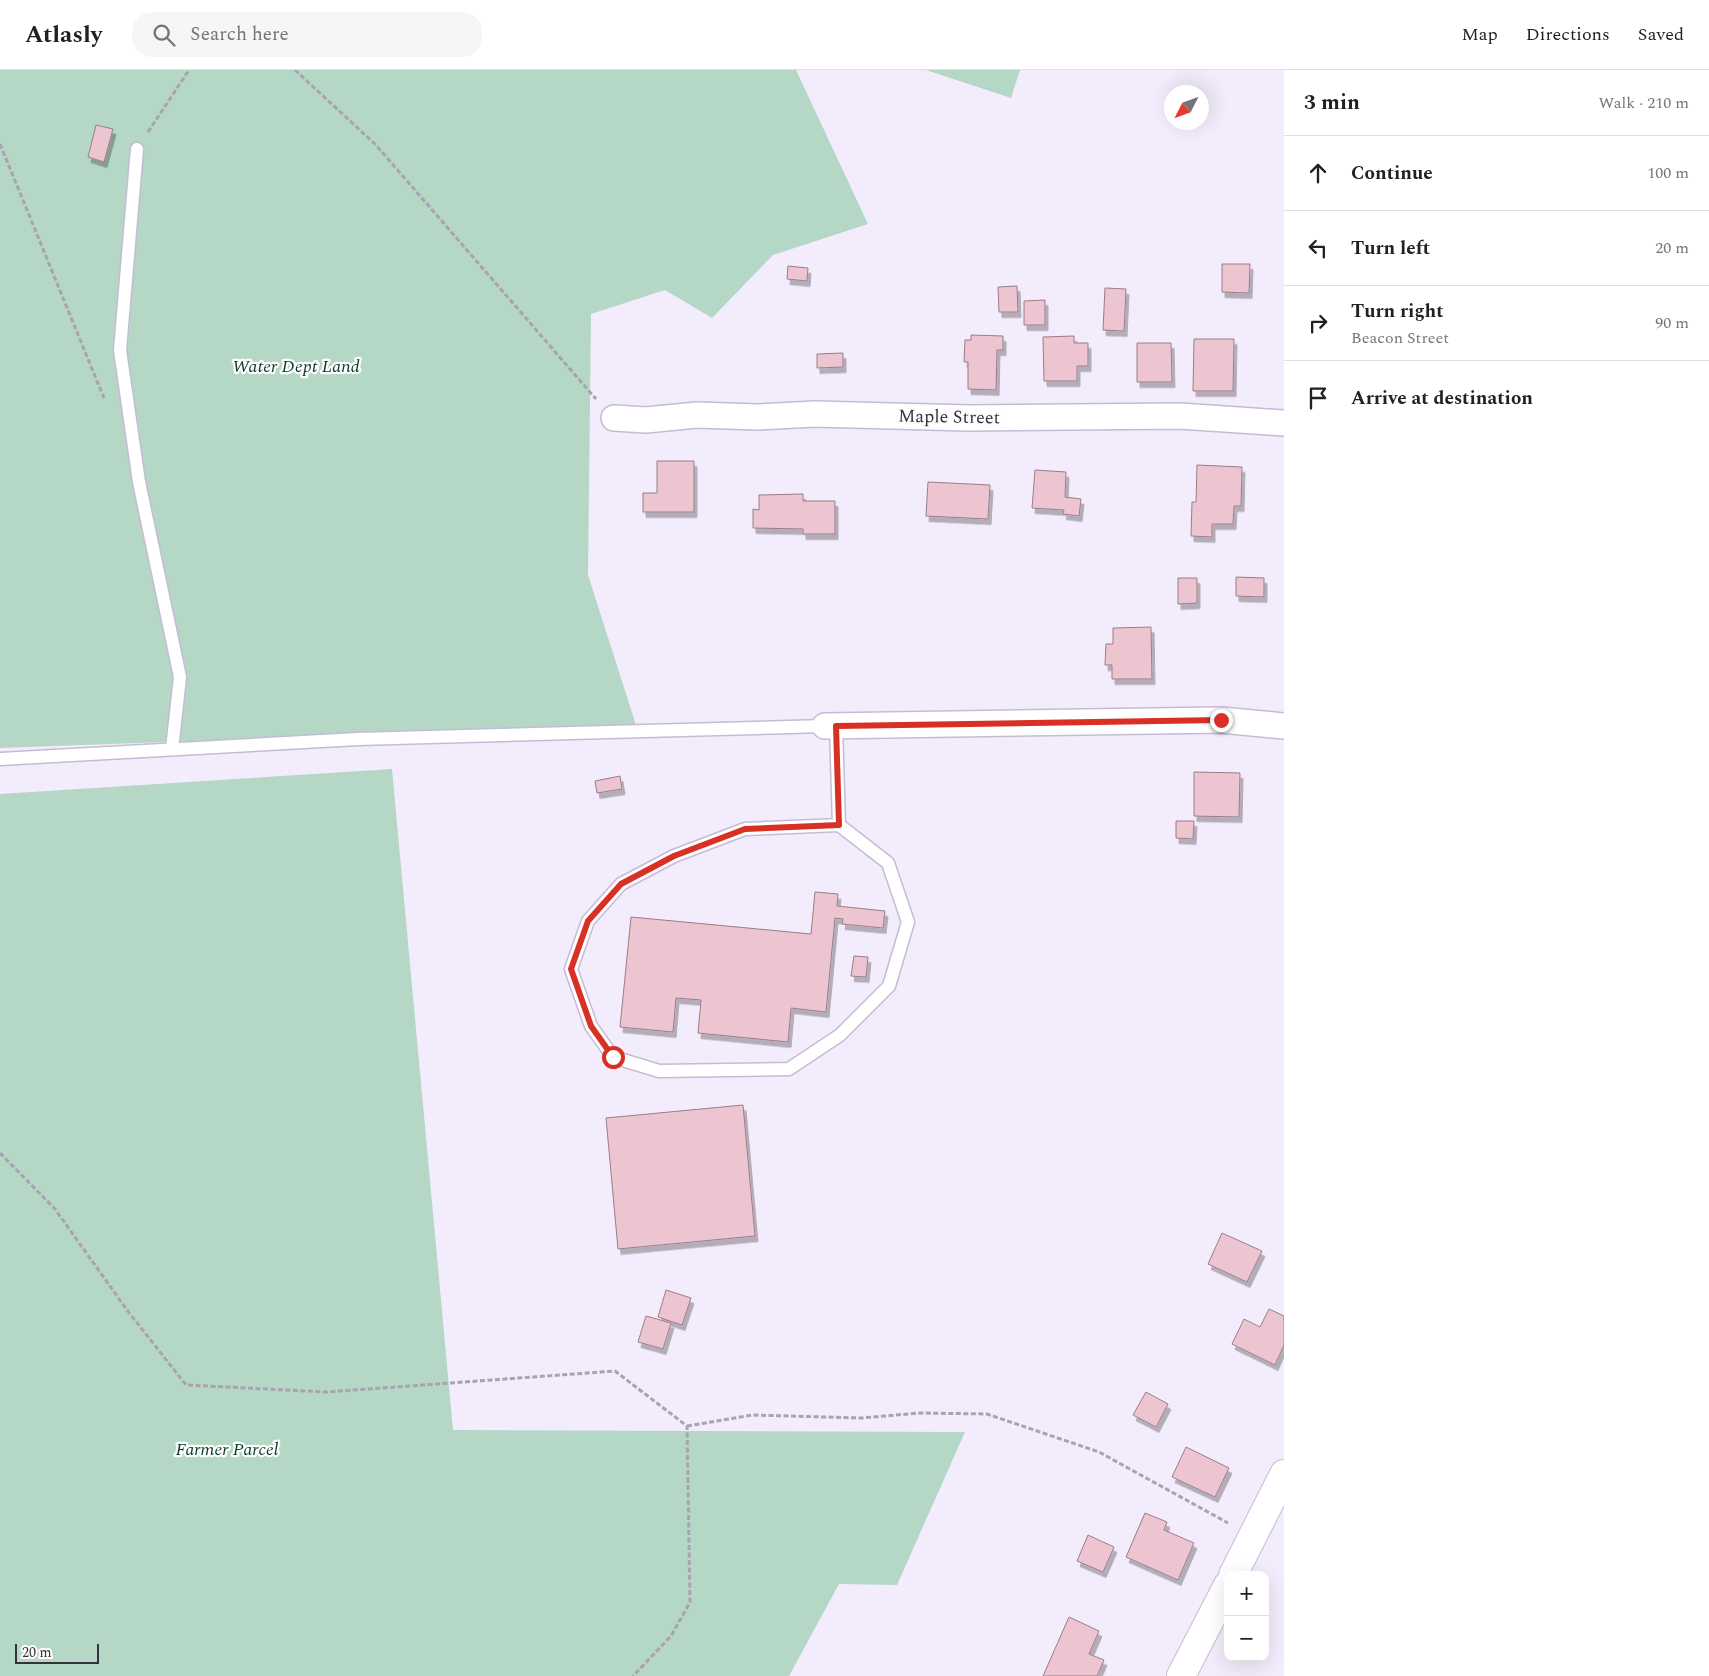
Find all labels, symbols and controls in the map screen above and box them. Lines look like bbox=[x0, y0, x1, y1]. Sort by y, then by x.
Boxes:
search box bbox=[132, 12, 482, 57]
text: Atlasly bbox=[25, 17, 102, 53]
text: Search here bbox=[190, 20, 289, 49]
icon: search bbox=[150, 21, 178, 49]
text: Map bbox=[1462, 21, 1498, 48]
text: Directions bbox=[1526, 21, 1610, 48]
text: Saved bbox=[1638, 21, 1684, 48]
north arrow bbox=[1164, 85, 1209, 130]
text: 3 min bbox=[1304, 87, 1360, 119]
text: Walk · 210 m bbox=[1598, 91, 1689, 115]
icon: ahead bbox=[1304, 159, 1332, 187]
text: Continue bbox=[1351, 159, 1433, 188]
text: 100 m bbox=[1647, 161, 1689, 185]
icon: left bbox=[1304, 234, 1332, 262]
text: Turn left bbox=[1351, 234, 1430, 263]
text: 20 m bbox=[1655, 236, 1689, 260]
text: Turn right bbox=[1351, 297, 1444, 326]
icon: right bbox=[1304, 309, 1332, 337]
text: 90 m bbox=[1655, 311, 1689, 335]
text: Beacon Street bbox=[1351, 326, 1449, 350]
park label: Water Dept Land bbox=[232, 353, 360, 380]
icon: arrive bbox=[1304, 384, 1332, 412]
text: Arrive at destination bbox=[1351, 384, 1533, 413]
street label: Maple Street bbox=[898, 403, 1000, 431]
route end bbox=[1210, 709, 1233, 732]
route start bbox=[602, 1046, 625, 1069]
park label: Farmer Parcel bbox=[176, 1436, 279, 1463]
map controls bbox=[1224, 1571, 1269, 1661]
button: + bbox=[1224, 1571, 1269, 1616]
button: − bbox=[1224, 1616, 1269, 1661]
scale bar bbox=[15, 1641, 99, 1664]
text: 20 m bbox=[22, 1642, 52, 1663]

